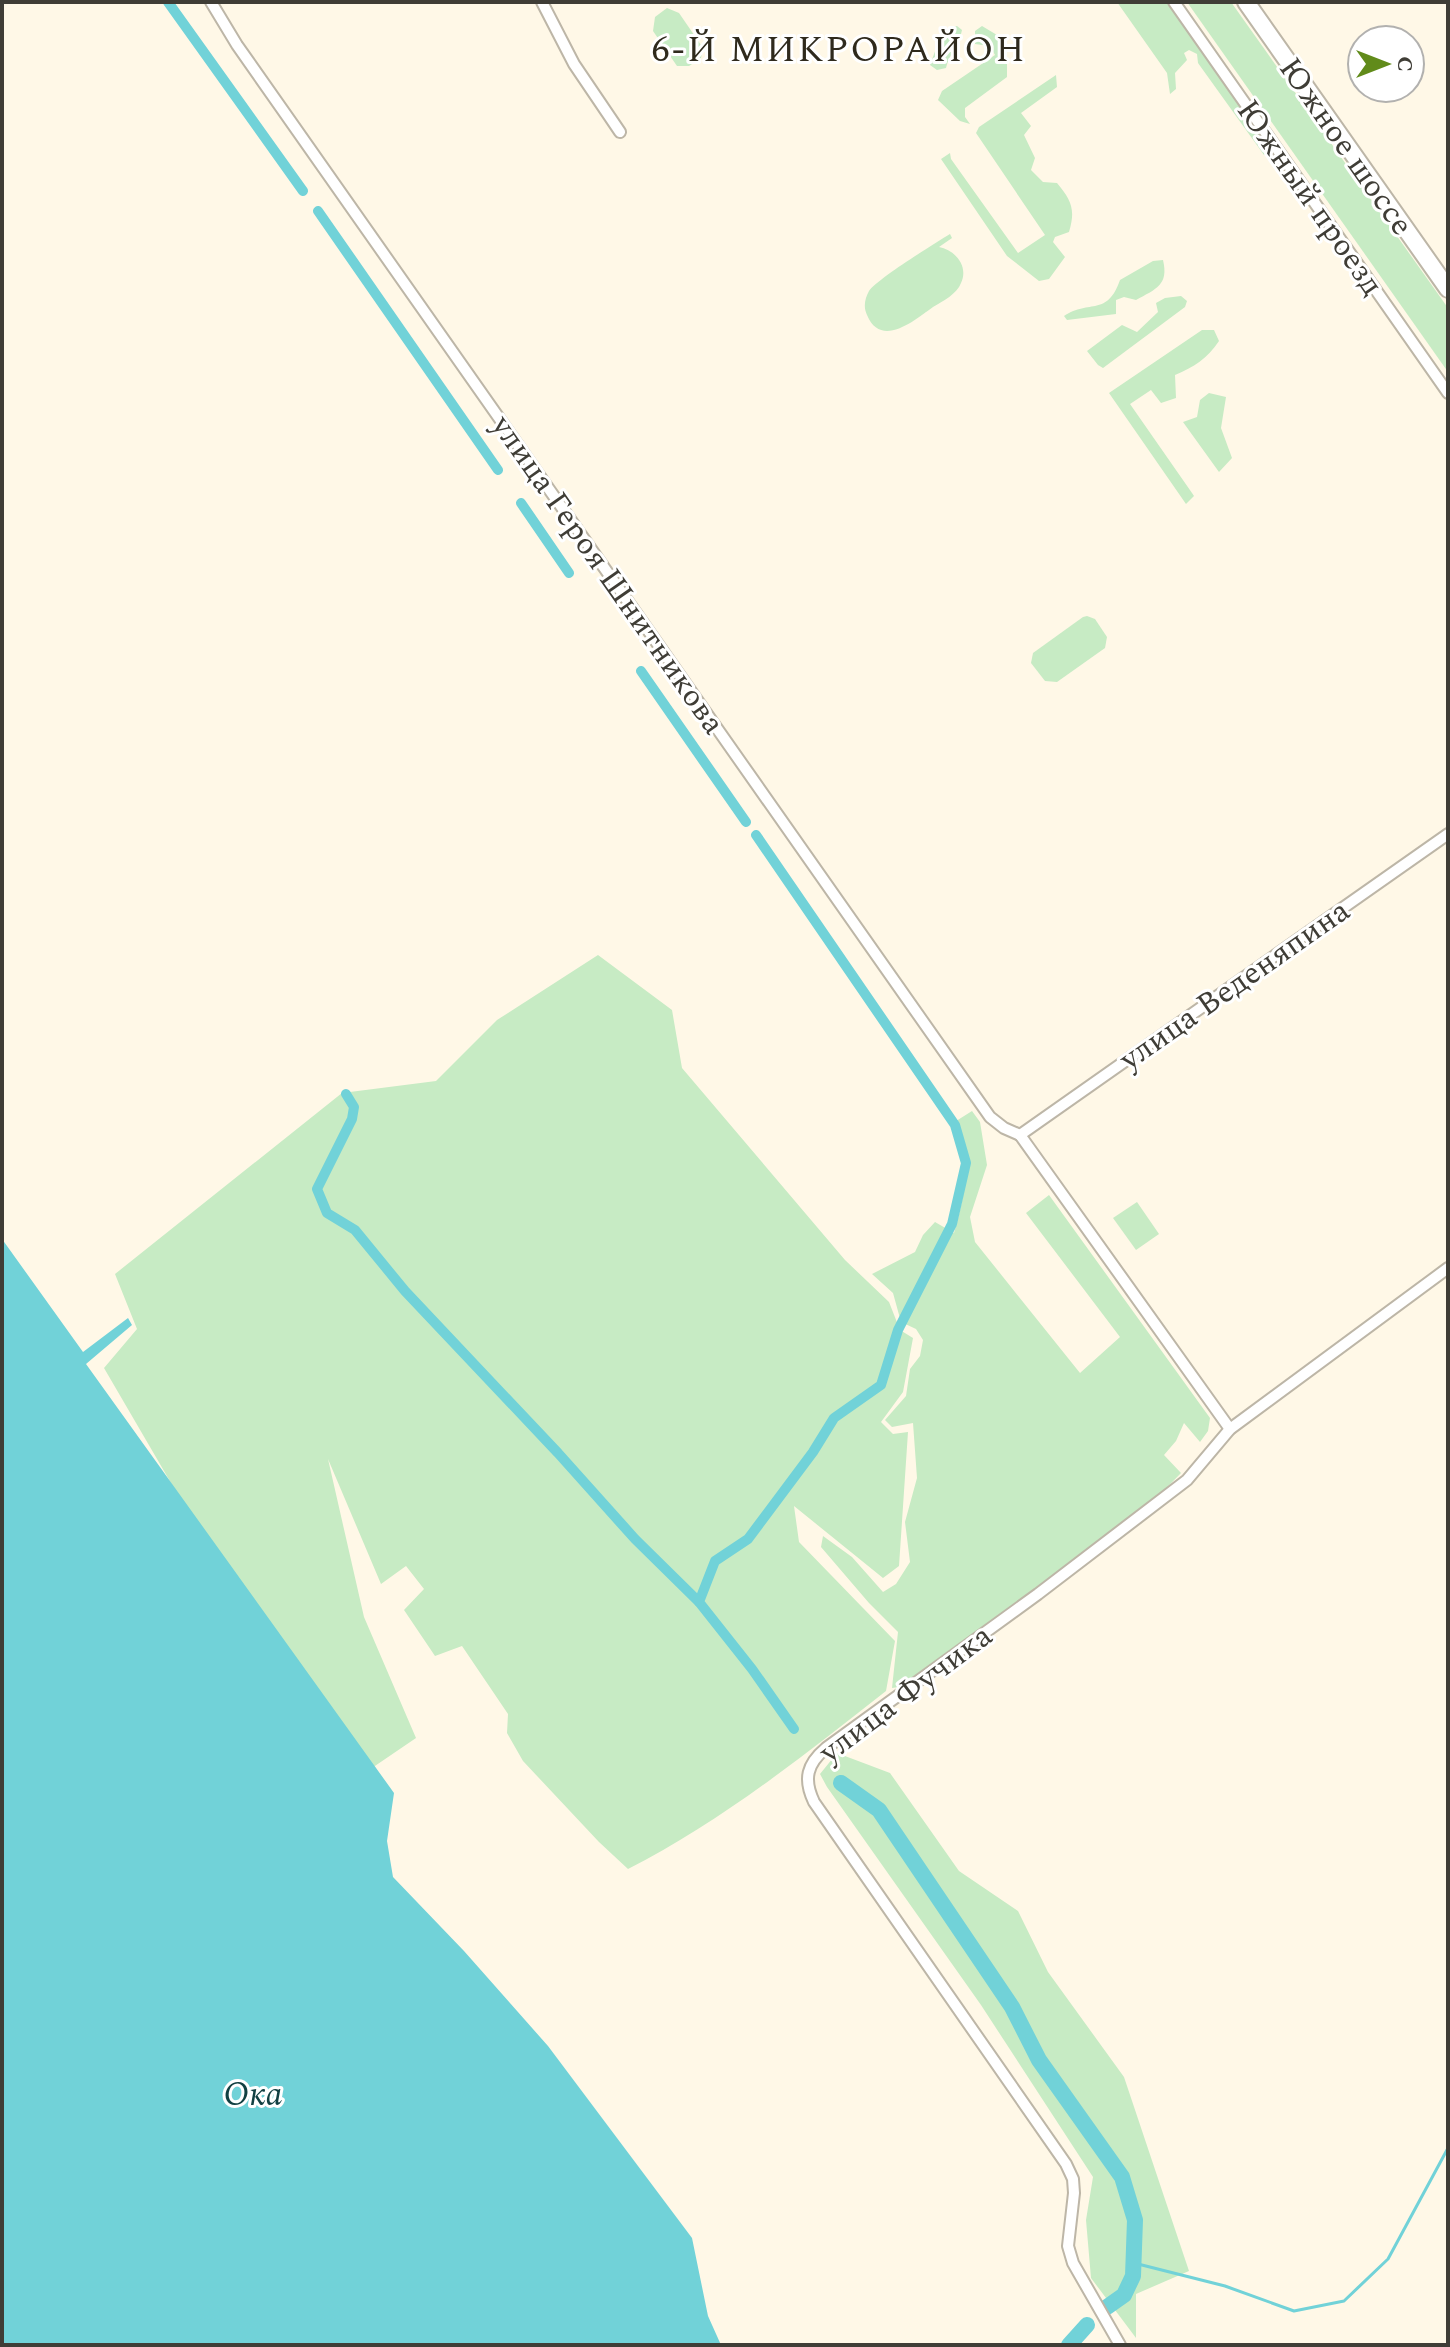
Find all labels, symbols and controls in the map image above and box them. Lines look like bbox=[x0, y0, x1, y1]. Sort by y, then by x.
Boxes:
district label: 6-Й МИКРОРАЙОН bbox=[651, 23, 1027, 78]
north arrow bbox=[1346, 24, 1426, 104]
street label: Южное шоссе bbox=[1266, 48, 1426, 246]
text: С bbox=[1388, 56, 1421, 72]
street label: Южный проезд bbox=[1224, 90, 1396, 306]
street label: улица Героя Шнитникова bbox=[478, 404, 737, 745]
street label: улица Веденяпина bbox=[1108, 887, 1361, 1084]
street label: улица Фучика bbox=[808, 1612, 1003, 1777]
water label: Ока bbox=[223, 2069, 283, 2121]

